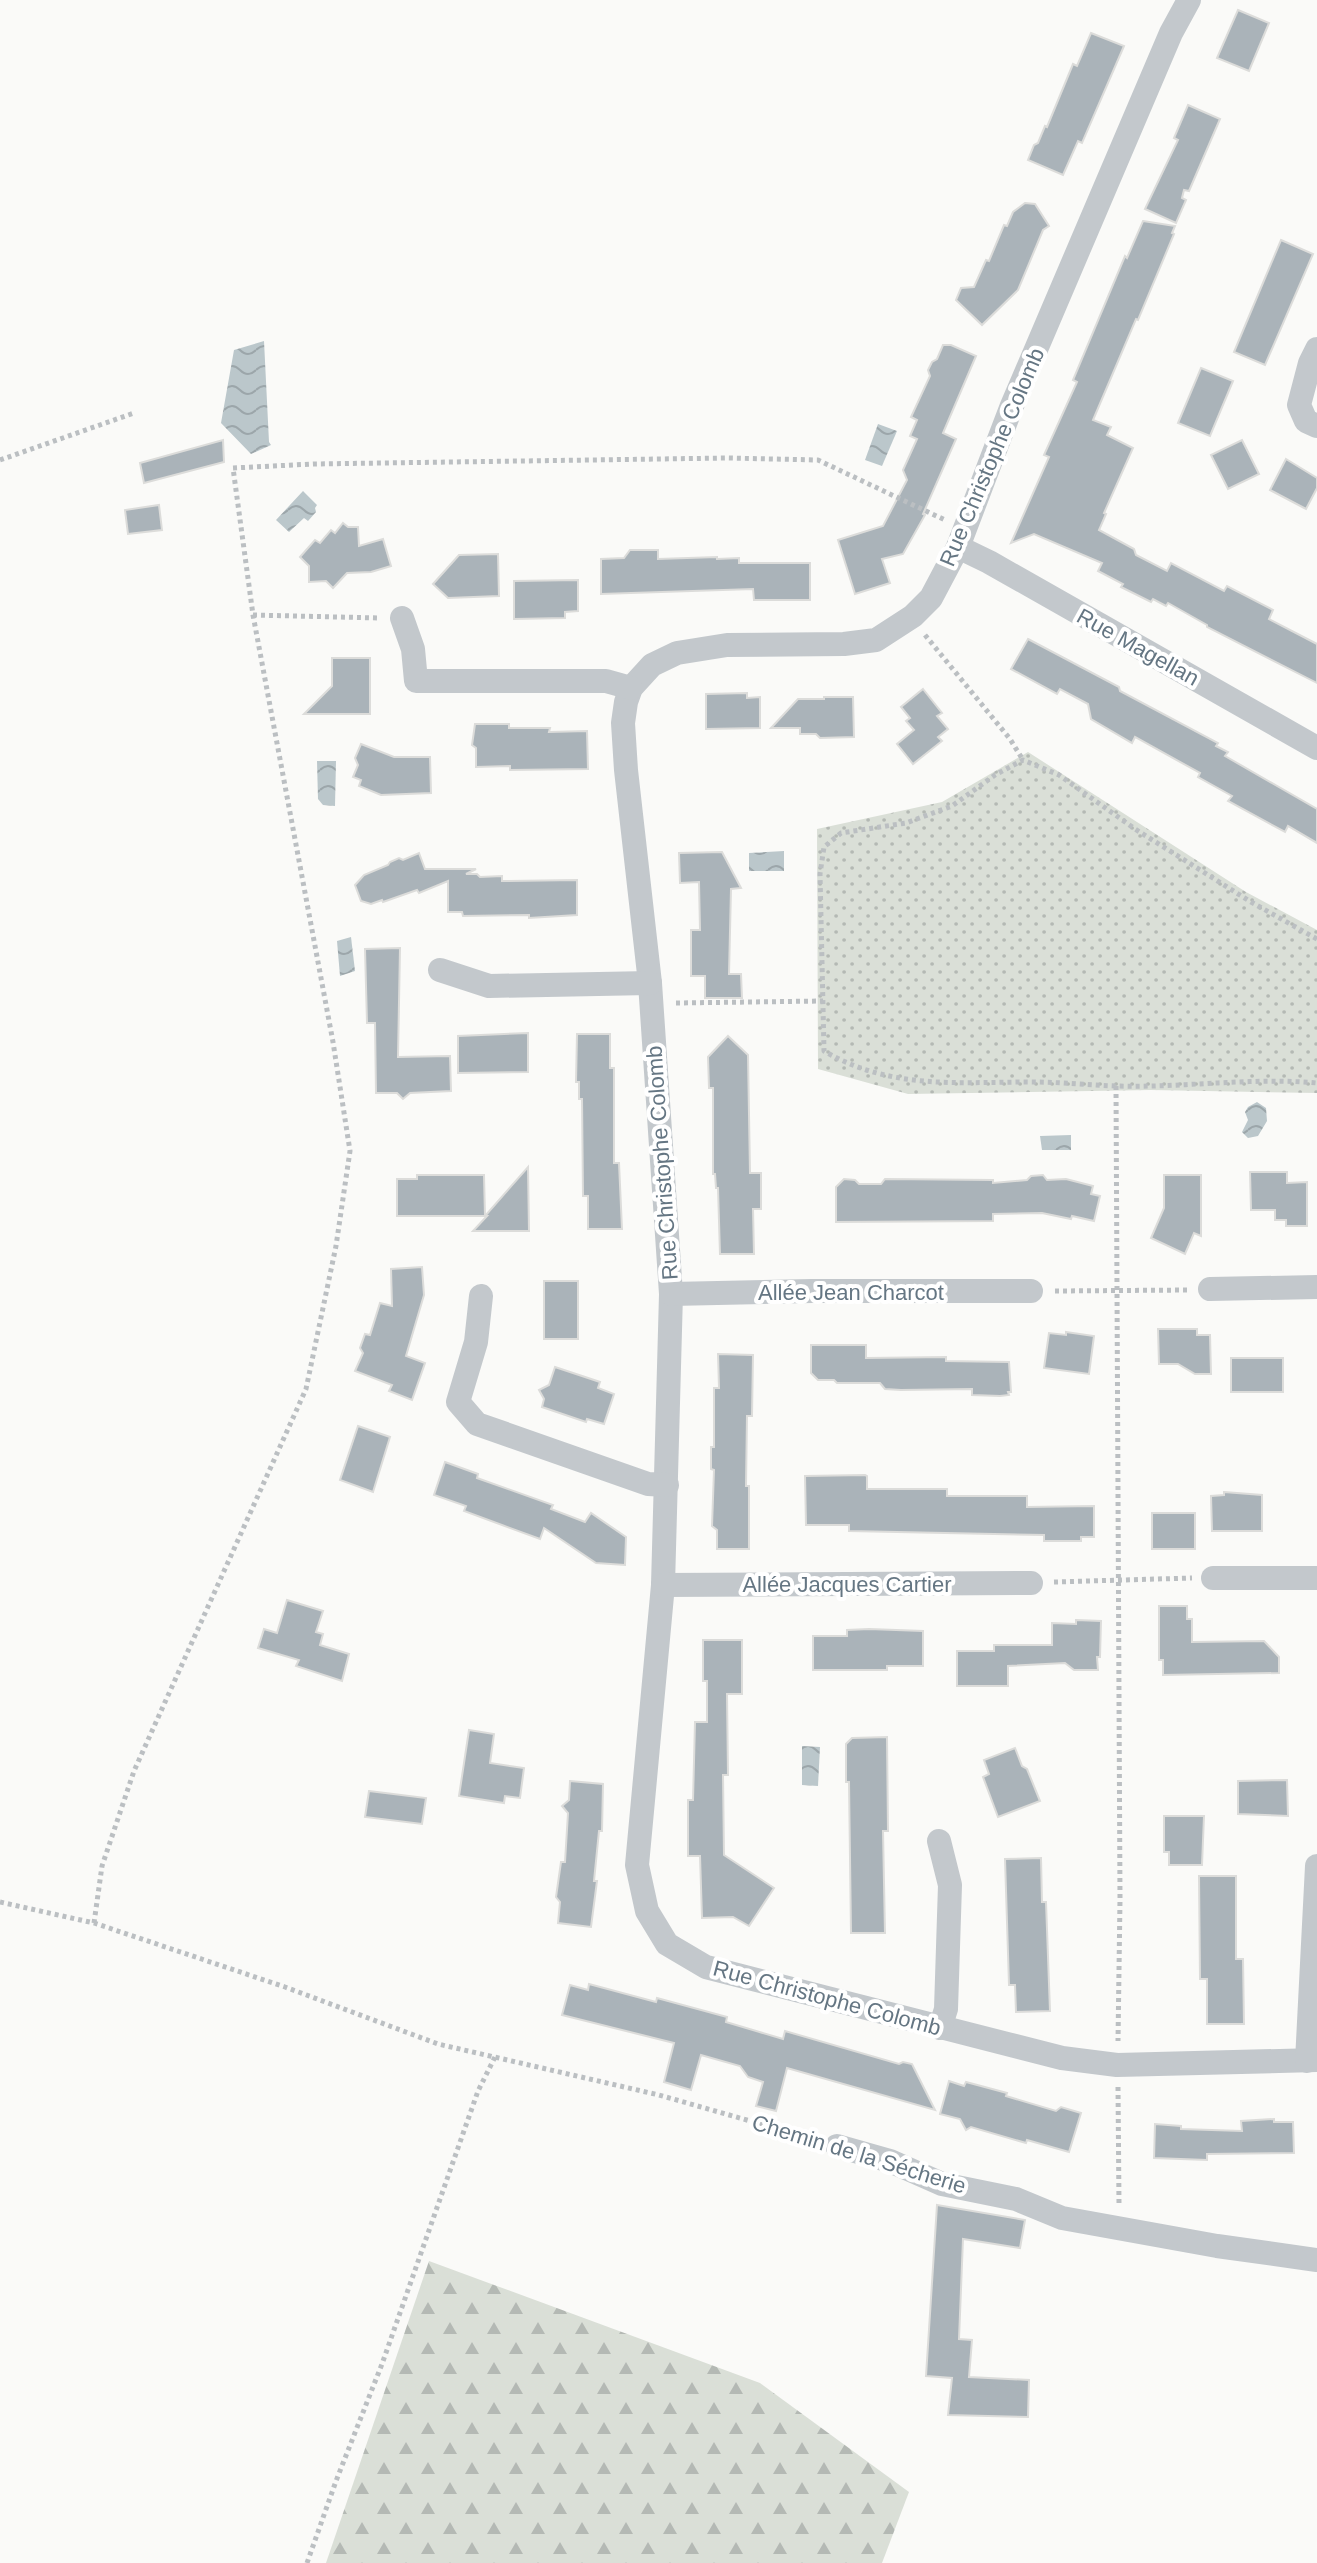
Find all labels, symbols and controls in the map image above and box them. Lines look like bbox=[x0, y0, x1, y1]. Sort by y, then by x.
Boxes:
street label: Rue Christophe Colomb bbox=[935, 344, 1049, 570]
street label: Rue Magellan bbox=[1073, 603, 1203, 691]
street label: Rue Christophe Colomb bbox=[641, 1045, 683, 1281]
street label: Allée Jean Charcot bbox=[758, 1280, 944, 1305]
street label: Allée Jacques Cartier bbox=[742, 1572, 952, 1597]
street label: Rue Christophe Colomb bbox=[710, 1956, 944, 2040]
street label: Chemin de la Sécherie bbox=[749, 2110, 969, 2198]

